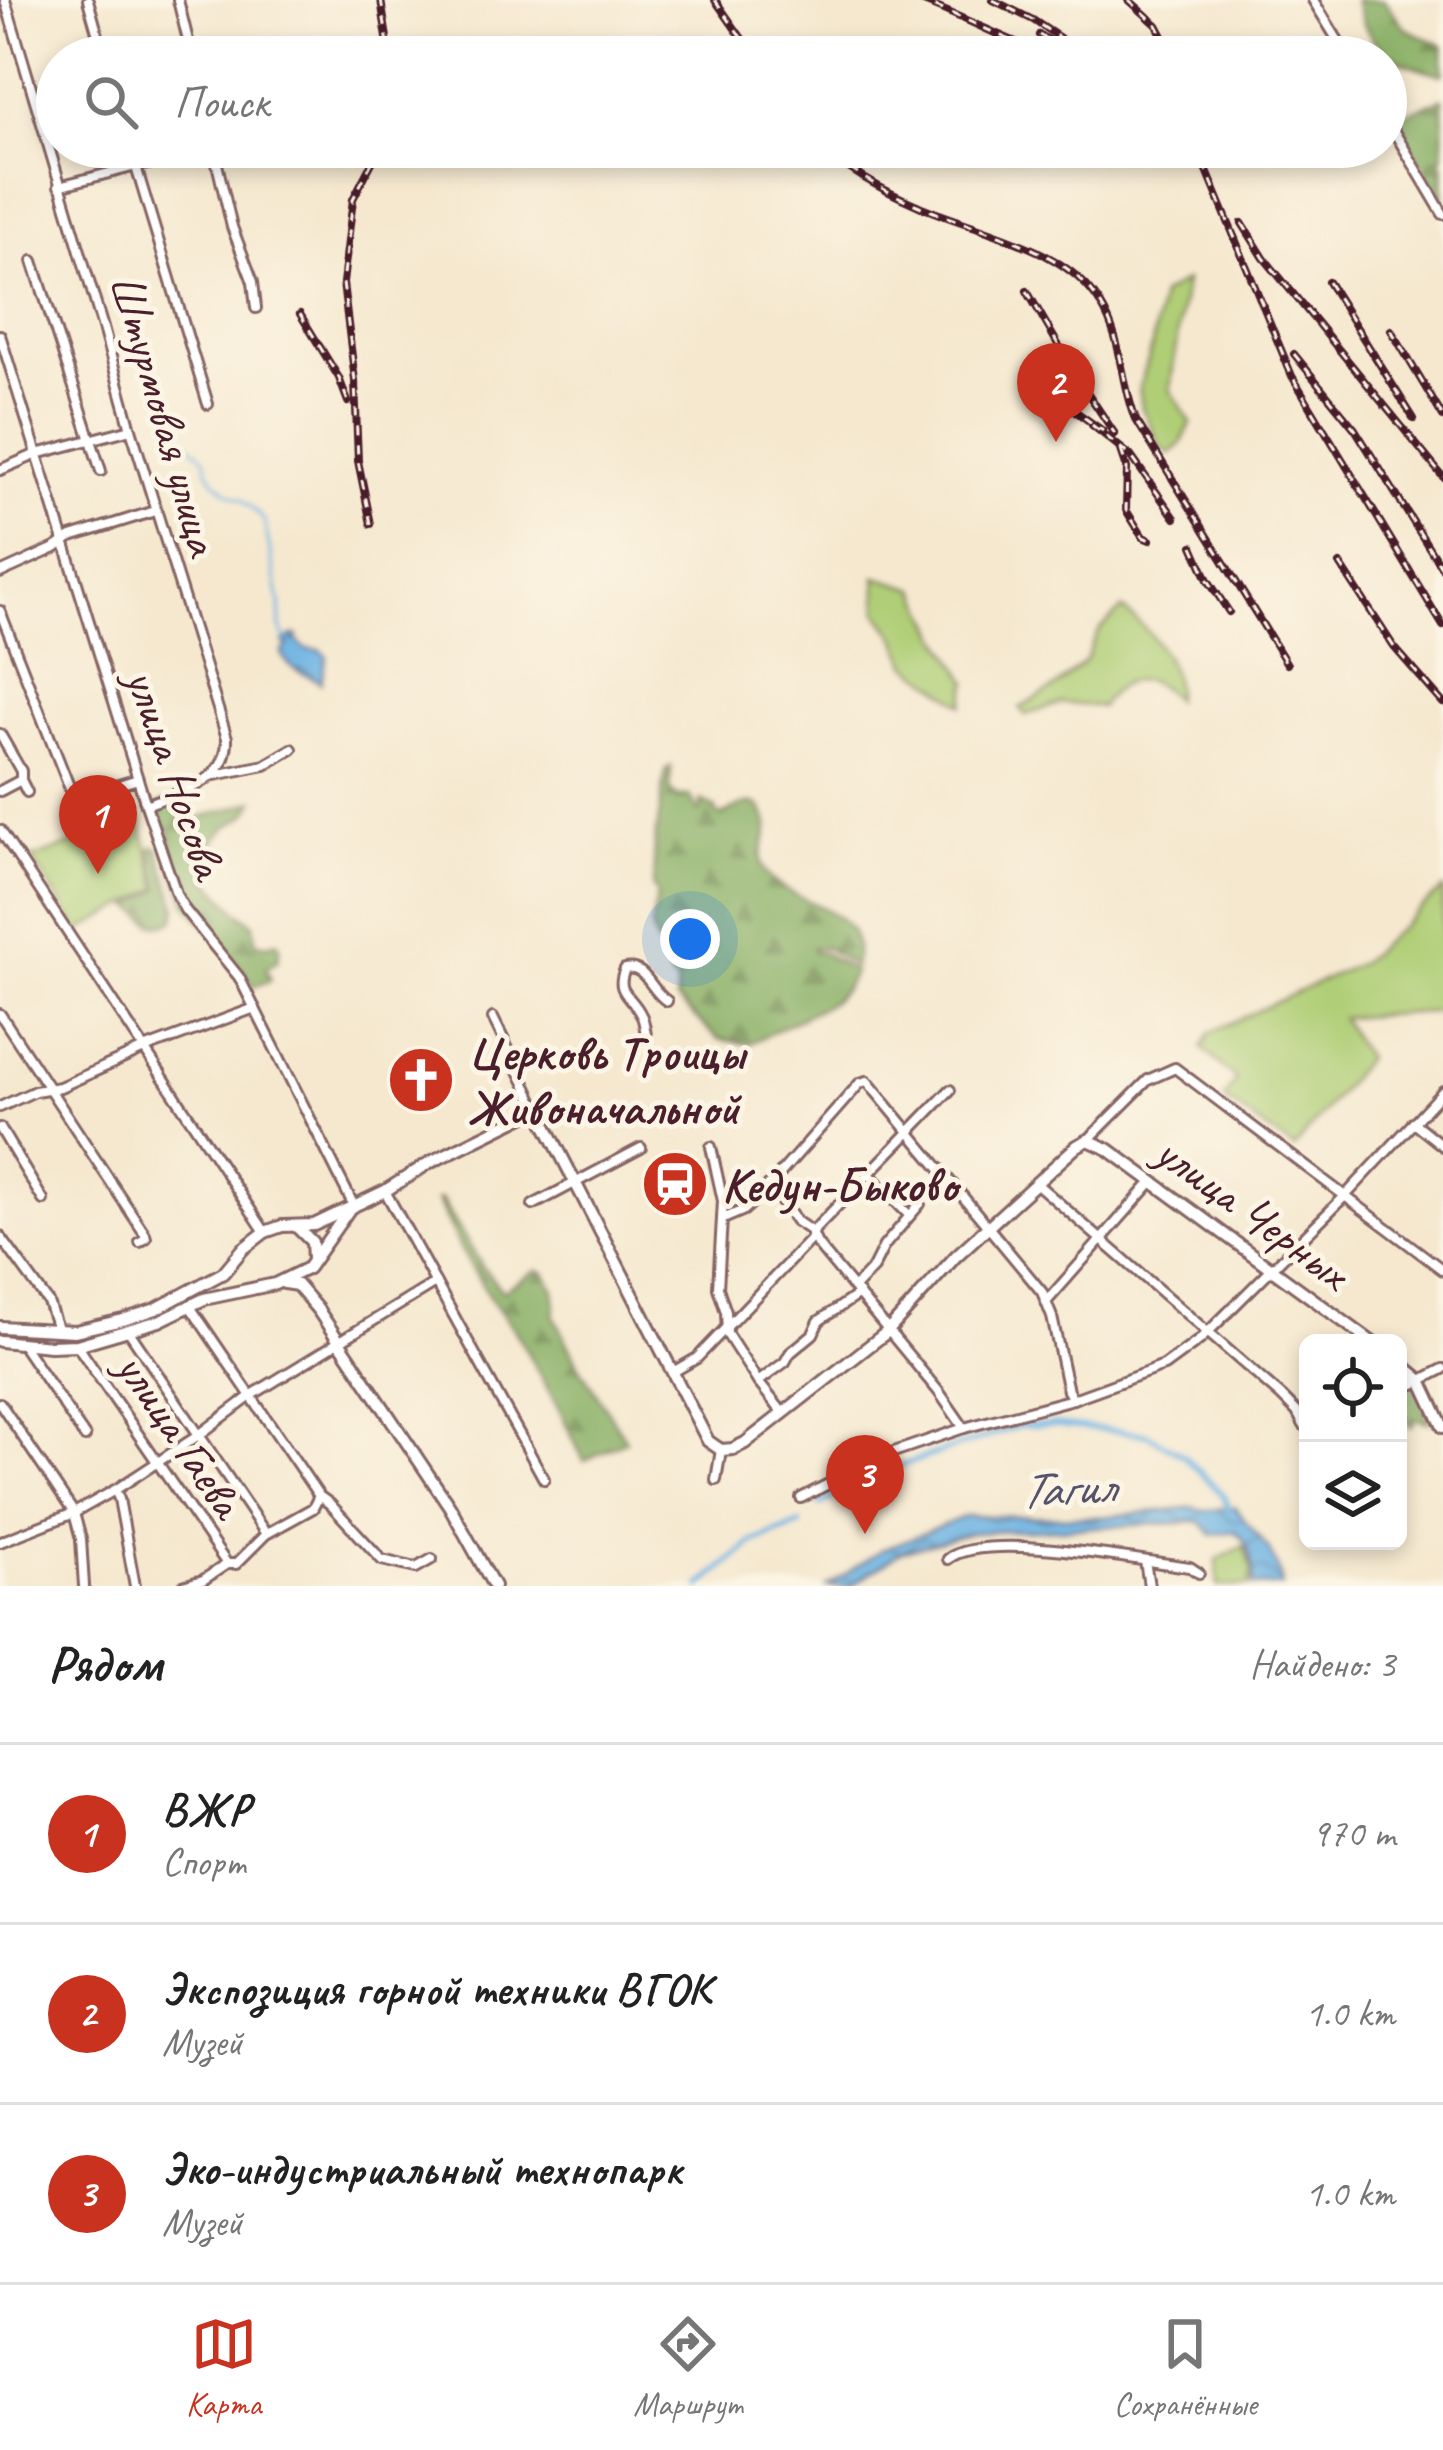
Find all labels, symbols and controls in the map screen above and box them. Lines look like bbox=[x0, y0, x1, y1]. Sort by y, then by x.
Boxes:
search box bbox=[36, 36, 1407, 168]
icon: search bbox=[78, 69, 144, 135]
text: Поиск bbox=[174, 74, 269, 131]
street label: Штурмовая улица bbox=[96, 267, 235, 565]
pin: 2 bbox=[1017, 343, 1095, 442]
street label: улица Носова bbox=[111, 658, 241, 890]
pin: 1 bbox=[59, 775, 137, 874]
your location bbox=[660, 909, 720, 969]
place label: Церковь Троицы Живоначальной bbox=[468, 1023, 748, 1138]
church icon: Церковь Троицы Живоначальной bbox=[386, 1045, 456, 1115]
street label: улица Черных bbox=[1142, 1120, 1364, 1304]
station icon: Кедун-Быково bbox=[640, 1149, 710, 1219]
place label: Кедун-Быково bbox=[722, 1155, 961, 1215]
map controls bbox=[1299, 1334, 1407, 1550]
button: locate bbox=[1299, 1334, 1407, 1442]
street label: улица Гаева bbox=[102, 1338, 260, 1532]
pin: 3 bbox=[826, 1435, 904, 1534]
button: layers bbox=[1299, 1442, 1407, 1550]
water label: Тагил bbox=[1017, 1453, 1122, 1522]
text: Рядом bbox=[48, 1632, 162, 1696]
text: Найдено: 3 bbox=[1250, 1640, 1395, 1689]
text: ВЖР bbox=[162, 1781, 250, 1838]
text: 1 bbox=[78, 1809, 96, 1858]
text: 970 m bbox=[1311, 1809, 1395, 1858]
text: Спорт bbox=[162, 1838, 246, 1887]
text: Экспозиция горной техники ВГОК bbox=[162, 1961, 711, 2018]
text: 2 bbox=[78, 1989, 96, 2038]
text: 1.0 km bbox=[1305, 1989, 1395, 2038]
text: Музей bbox=[162, 2018, 243, 2067]
text: Эко-индустриальный технопарк bbox=[162, 2141, 683, 2198]
text: 3 bbox=[78, 2169, 96, 2218]
text: 1.0 km bbox=[1305, 2169, 1395, 2218]
text: Музей bbox=[162, 2198, 243, 2247]
tab: Карта bbox=[186, 2311, 261, 2425]
tab: Маршрут bbox=[633, 2311, 742, 2425]
tab: Сохранённые bbox=[1114, 2311, 1257, 2425]

